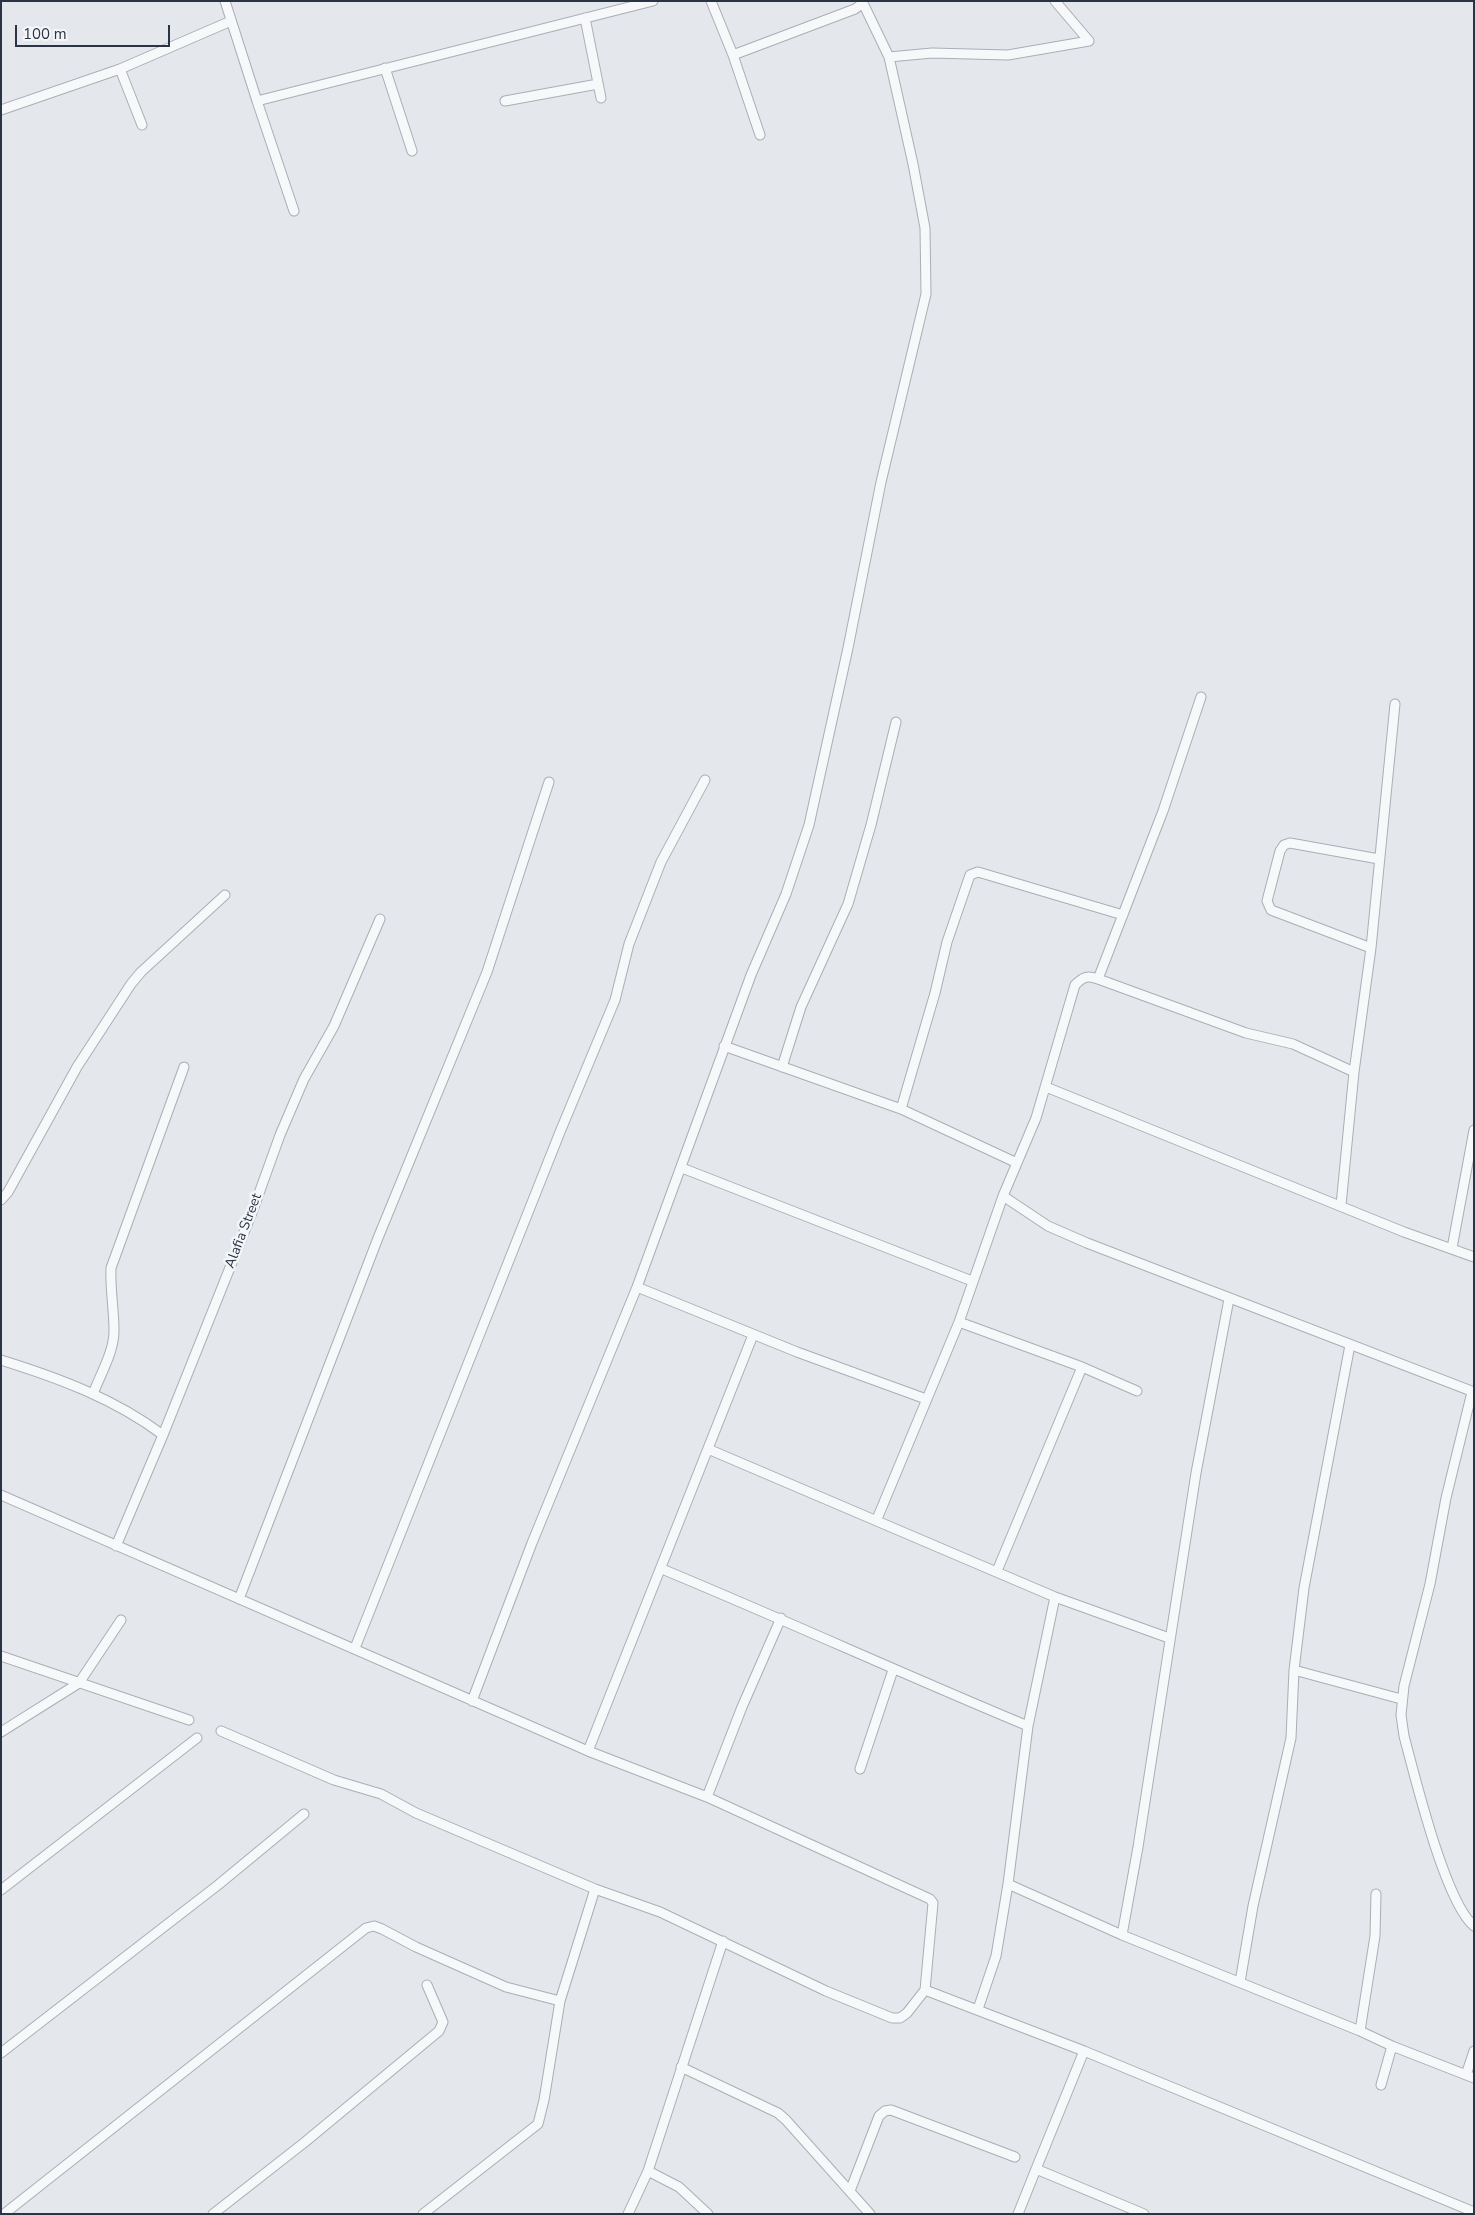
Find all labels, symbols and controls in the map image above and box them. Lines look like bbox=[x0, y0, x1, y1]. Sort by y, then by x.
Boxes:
scale bar bbox=[18, 15, 172, 47]
text: 100 m bbox=[23, 24, 67, 44]
street label: Alafia Street bbox=[222, 1191, 266, 1271]

